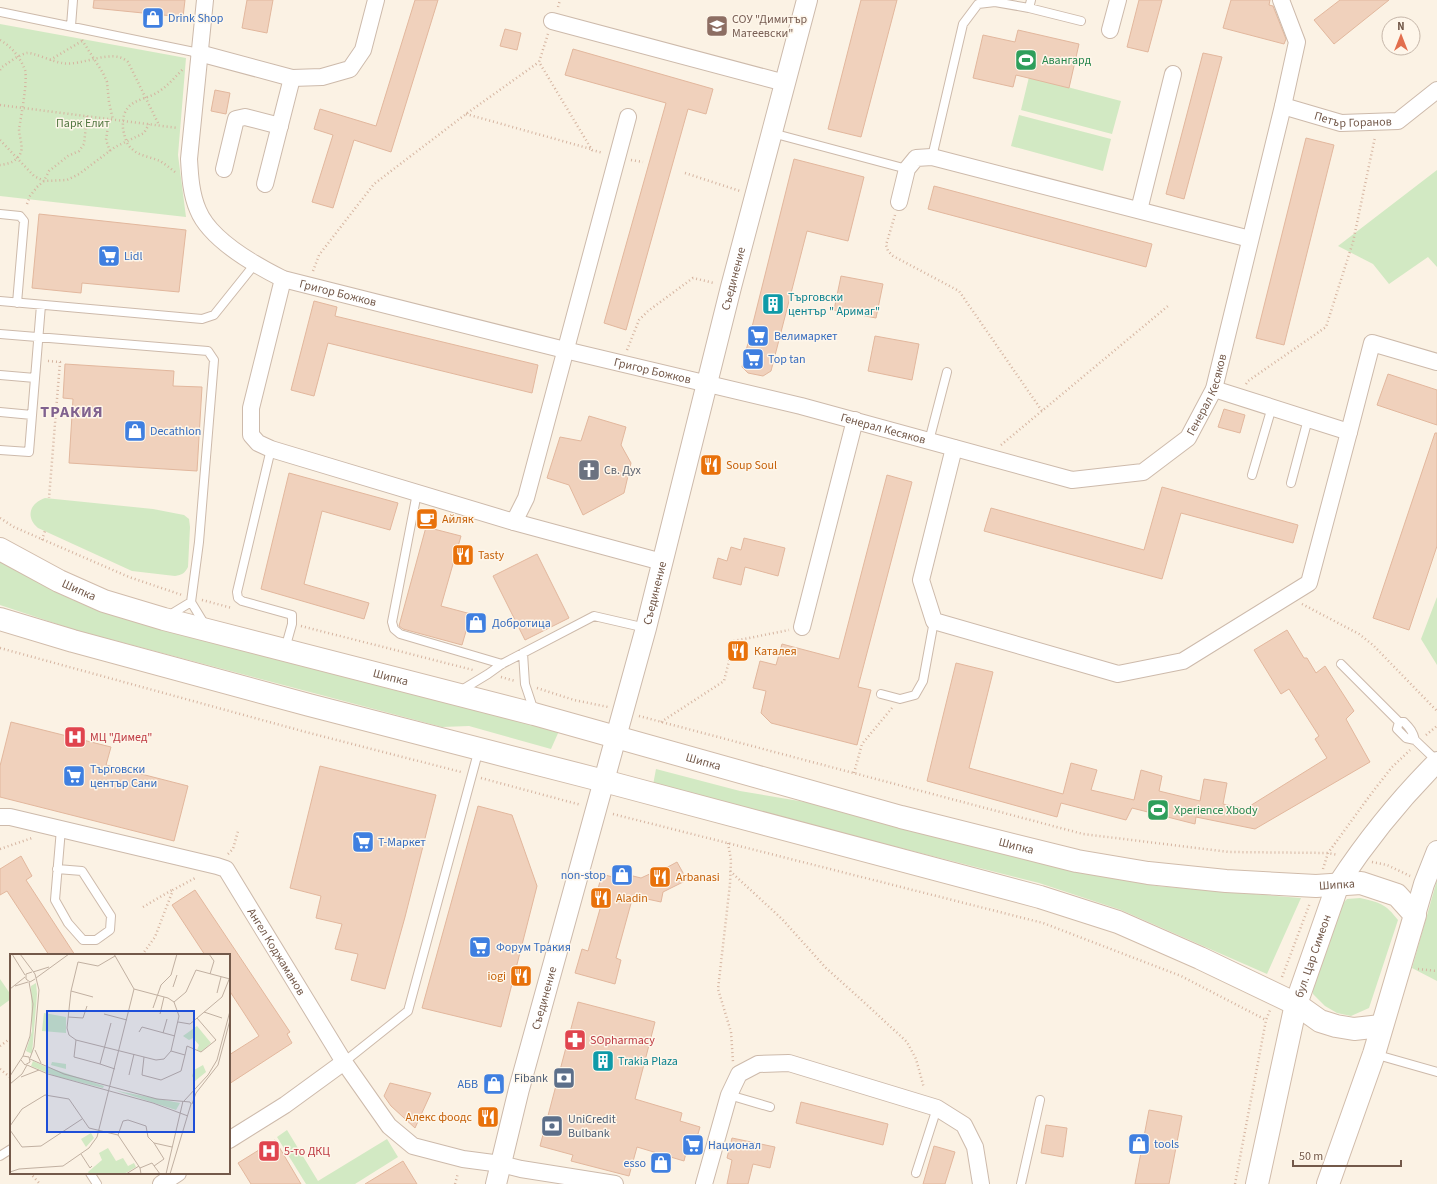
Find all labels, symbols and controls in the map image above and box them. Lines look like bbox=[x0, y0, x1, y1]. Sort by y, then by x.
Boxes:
shop icon: Drink Shop bbox=[140, 5, 166, 31]
place label: Drink Shop bbox=[168, 10, 224, 27]
place label: СОУ "Димитър Матеевски" bbox=[732, 11, 808, 42]
school or university icon: СОУ "Димитър Матеевски" bbox=[704, 13, 730, 39]
north arrow bbox=[1381, 16, 1421, 56]
text: N bbox=[1397, 19, 1405, 34]
sports icon: Авангард bbox=[1013, 47, 1039, 73]
place label: Авангард bbox=[1042, 52, 1092, 69]
street label: Петър Горанов bbox=[1312, 107, 1392, 132]
park label: Парк Елит bbox=[56, 115, 110, 132]
supermarket icon: Lidl bbox=[96, 243, 122, 269]
street label: Съединение bbox=[717, 245, 750, 312]
place label: Lidl bbox=[124, 248, 143, 265]
street label: Григор Божков bbox=[298, 275, 378, 311]
place label: Търговски център " Аримаг" bbox=[788, 289, 880, 320]
building icon: Търговски център " Аримаг" bbox=[760, 291, 786, 317]
supermarket icon: Велимаркет bbox=[745, 323, 771, 349]
place label: Велимаркет bbox=[774, 328, 838, 345]
supermarket icon: Top tan bbox=[740, 346, 766, 372]
place label: Top tan bbox=[768, 351, 806, 368]
street label: Генерал Кесяков bbox=[1182, 352, 1231, 439]
street label: Григор Божков bbox=[612, 353, 693, 388]
district label: ТРАКИЯ bbox=[40, 401, 104, 423]
street label: Генерал Кесяков bbox=[839, 409, 928, 448]
shop icon: Decathlon bbox=[122, 418, 148, 444]
place label: Decathlon bbox=[150, 423, 201, 440]
restaurant icon: Soup Soul bbox=[698, 452, 724, 478]
church icon: Св. Дух bbox=[576, 457, 602, 483]
place label: Soup Soul bbox=[726, 457, 777, 474]
place label: Св. Дух bbox=[604, 462, 642, 479]
cafe icon: Айляк bbox=[414, 506, 440, 532]
place label: Айляк bbox=[442, 511, 474, 528]
restaurant icon: Tasty bbox=[450, 542, 476, 568]
place label: Tasty bbox=[478, 547, 504, 564]
street label: Съединение bbox=[639, 559, 671, 627]
street label: Шипка bbox=[59, 575, 99, 605]
shop icon: Добротица bbox=[463, 610, 489, 636]
place label: Добротица bbox=[492, 615, 551, 632]
restaurant icon: Каталея bbox=[725, 638, 751, 664]
place label: Каталея bbox=[754, 643, 797, 660]
street label: Шипка bbox=[371, 665, 410, 690]
hospital icon: МЦ "Димед" bbox=[62, 724, 88, 750]
place label: МЦ "Димед" bbox=[90, 729, 152, 746]
street label: Шипка bbox=[684, 749, 723, 775]
place label: Търговски център Сани bbox=[90, 761, 157, 792]
supermarket icon: Търговски център Сани bbox=[61, 763, 87, 789]
sports icon: Xperience Xbody bbox=[1145, 797, 1171, 823]
place label: Xperience Xbody bbox=[1174, 802, 1258, 819]
supermarket icon: Т-Маркет bbox=[350, 829, 376, 855]
street label: Шипка bbox=[997, 833, 1036, 858]
place label: Т-Маркет bbox=[378, 834, 426, 851]
shop icon: non-stop bbox=[609, 862, 635, 888]
restaurant icon: Аrbanasi bbox=[647, 864, 673, 890]
place label: non-stop bbox=[561, 867, 606, 884]
place label: Аrbanasi bbox=[676, 869, 720, 886]
street label: Шипка bbox=[1318, 875, 1355, 894]
restaurant icon: Аladin bbox=[588, 885, 614, 911]
place label: Аladin bbox=[616, 890, 648, 907]
street label: Ангел Коджаманов bbox=[243, 905, 310, 998]
street label: бул. Цар Симеон bbox=[1290, 912, 1335, 1000]
supermarket icon: Форум Тракия bbox=[467, 934, 493, 960]
place label: Форум Тракия bbox=[496, 939, 571, 956]
inset map bbox=[10, 954, 230, 1174]
restaurant icon: iogi bbox=[508, 963, 534, 989]
street label: Съединение bbox=[527, 964, 561, 1032]
place label: iogi bbox=[488, 968, 506, 985]
pharmacy icon: SOpharmacy bbox=[562, 1027, 588, 1053]
place label: SOpharmacy bbox=[590, 1032, 655, 1049]
building icon: Trakia Plaza bbox=[590, 1048, 616, 1074]
place label: Trakia Plaza bbox=[618, 1053, 678, 1070]
bank icon: Fibank bbox=[551, 1065, 577, 1091]
place label: Fibank bbox=[514, 1070, 548, 1087]
shop icon: АБВ bbox=[481, 1071, 507, 1097]
place label: АБВ bbox=[457, 1076, 478, 1093]
restaurant icon: Алекс фоодс bbox=[475, 1104, 501, 1130]
place label: Алекс фоодс bbox=[406, 1109, 473, 1126]
place label: UniCredit Bulbank bbox=[568, 1111, 616, 1142]
bank icon: UniCredit Bulbank bbox=[539, 1113, 565, 1139]
shop icon: tools bbox=[1126, 1131, 1152, 1157]
supermarket icon: Национал bbox=[680, 1132, 706, 1158]
place label: tools bbox=[1154, 1136, 1179, 1153]
place label: Национал bbox=[708, 1137, 761, 1154]
hospital icon: 5-то ДКЦ bbox=[256, 1138, 282, 1164]
scale bar bbox=[1293, 1142, 1401, 1168]
place label: 5-то ДКЦ bbox=[284, 1143, 330, 1160]
text: 50 m bbox=[1299, 1148, 1323, 1165]
shop icon: esso bbox=[648, 1150, 674, 1176]
place label: esso bbox=[623, 1155, 646, 1172]

